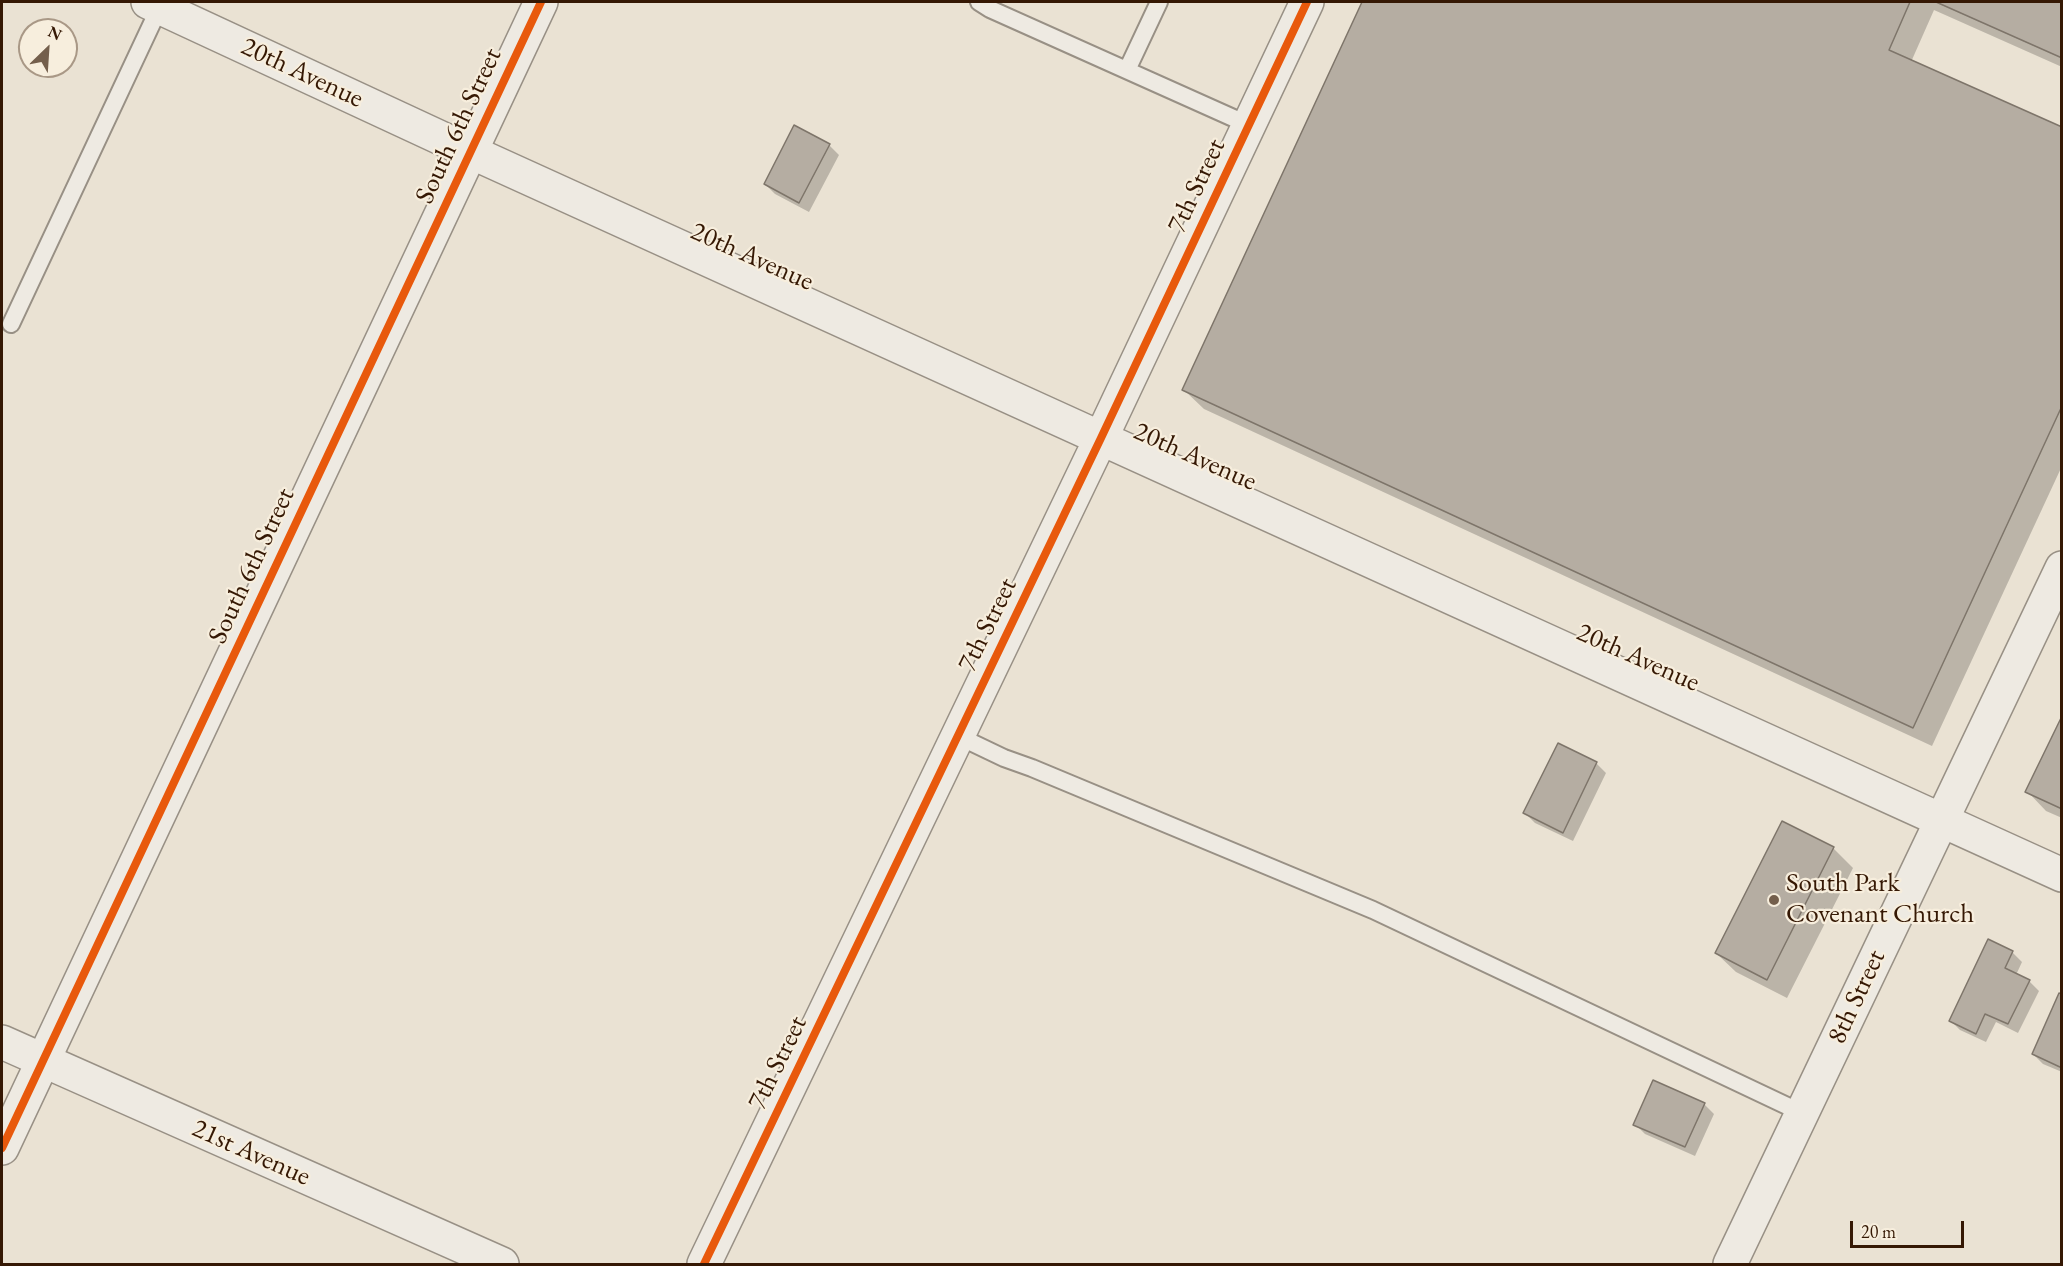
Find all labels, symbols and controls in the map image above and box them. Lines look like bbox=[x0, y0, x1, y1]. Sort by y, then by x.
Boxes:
north arrow bbox=[18, 18, 78, 78]
text: N bbox=[45, 21, 65, 45]
street label: 20th Avenue bbox=[236, 31, 368, 115]
street label: South 6th Street bbox=[409, 43, 509, 209]
street label: 7th Street bbox=[1161, 134, 1233, 238]
street label: 20th Avenue bbox=[685, 216, 819, 298]
street label: 20th Avenue bbox=[1128, 416, 1262, 498]
street label: South 6th Street bbox=[202, 483, 302, 649]
street label: 7th Street bbox=[952, 573, 1024, 677]
street label: 20th Avenue bbox=[1571, 617, 1705, 699]
place label: South Park Covenant Church bbox=[1786, 868, 1974, 931]
marker: South Park Covenant Church bbox=[1767, 893, 1781, 907]
street label: 8th Street bbox=[1821, 945, 1893, 1049]
street label: 7th Street bbox=[742, 1011, 814, 1115]
street label: 21st Avenue bbox=[187, 1113, 315, 1193]
scale bar bbox=[1853, 1209, 1967, 1247]
text: 20 m bbox=[1861, 1220, 1896, 1243]

